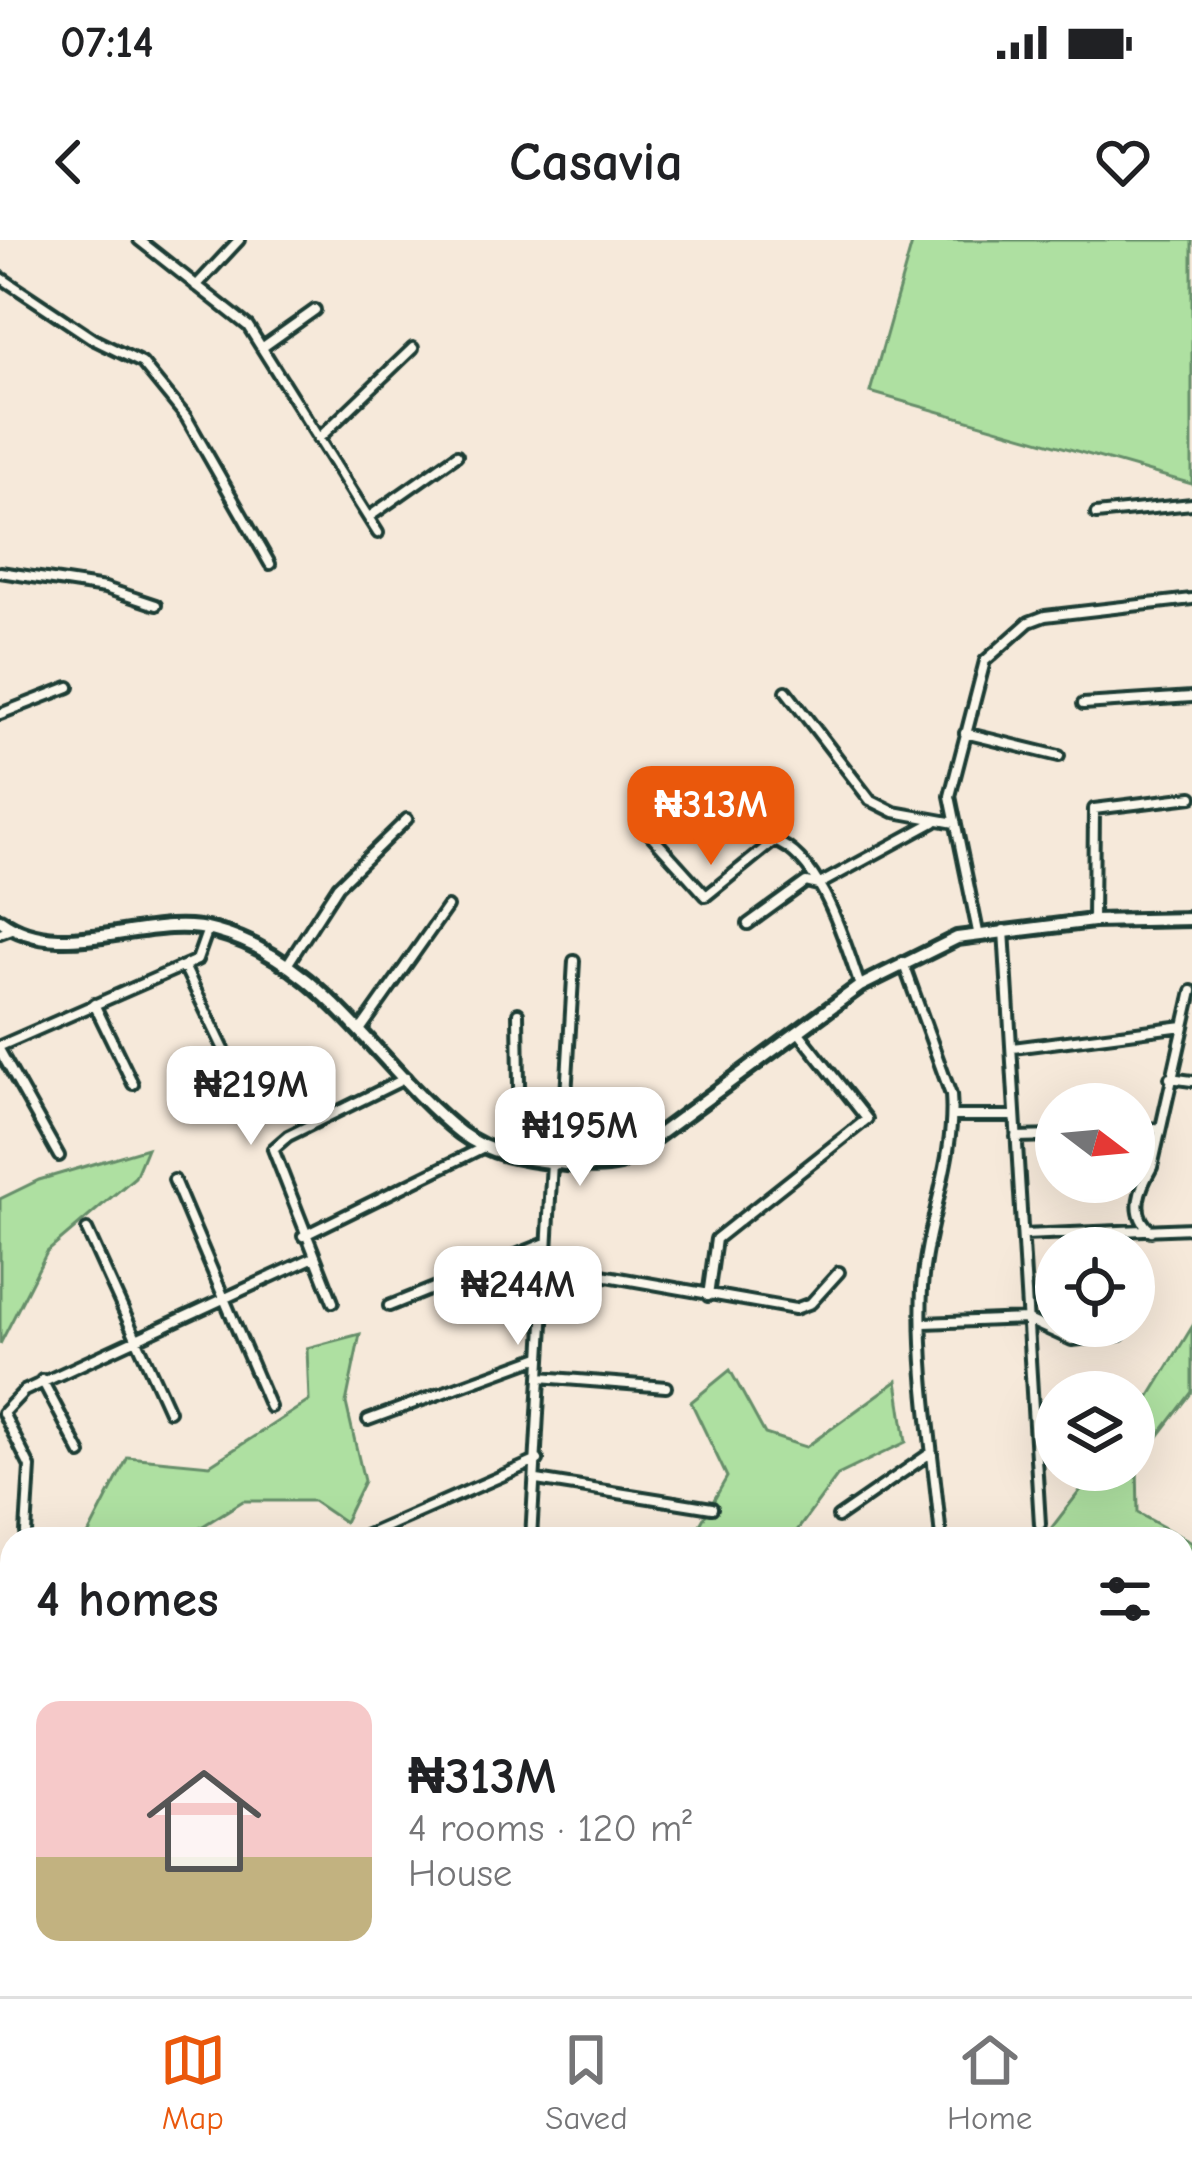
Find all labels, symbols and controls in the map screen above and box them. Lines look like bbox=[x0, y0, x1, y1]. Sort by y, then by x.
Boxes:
text: 07:14 bbox=[60, 16, 154, 68]
icon: back bbox=[36, 129, 102, 195]
icon: heart bbox=[1090, 129, 1156, 195]
text: Casavia bbox=[509, 131, 683, 194]
pin: ₦313M bbox=[627, 766, 795, 868]
text: ₦313M bbox=[654, 782, 768, 827]
pin: ₦219M bbox=[167, 1046, 335, 1148]
text: ₦219M bbox=[194, 1062, 308, 1107]
north arrow bbox=[1035, 1083, 1155, 1203]
map controls bbox=[1035, 1083, 1155, 1491]
pin: ₦195M bbox=[496, 1087, 664, 1189]
text: ₦195M bbox=[522, 1103, 638, 1148]
button: locate bbox=[1035, 1227, 1155, 1347]
pin: ₦244M bbox=[434, 1246, 602, 1348]
text: ₦244M bbox=[461, 1262, 575, 1307]
button: layers bbox=[1035, 1371, 1155, 1491]
icon: filters bbox=[1092, 1566, 1158, 1632]
text: 4 homes bbox=[36, 1570, 219, 1629]
text: ₦313M bbox=[408, 1747, 556, 1806]
icon: home bbox=[132, 1749, 276, 1893]
text: 4 rooms · 120 m² bbox=[408, 1806, 692, 1851]
text: House bbox=[408, 1851, 512, 1896]
tab: Map bbox=[160, 2027, 226, 2137]
tab: Saved bbox=[545, 2027, 628, 2137]
tab: Home bbox=[947, 2027, 1032, 2137]

